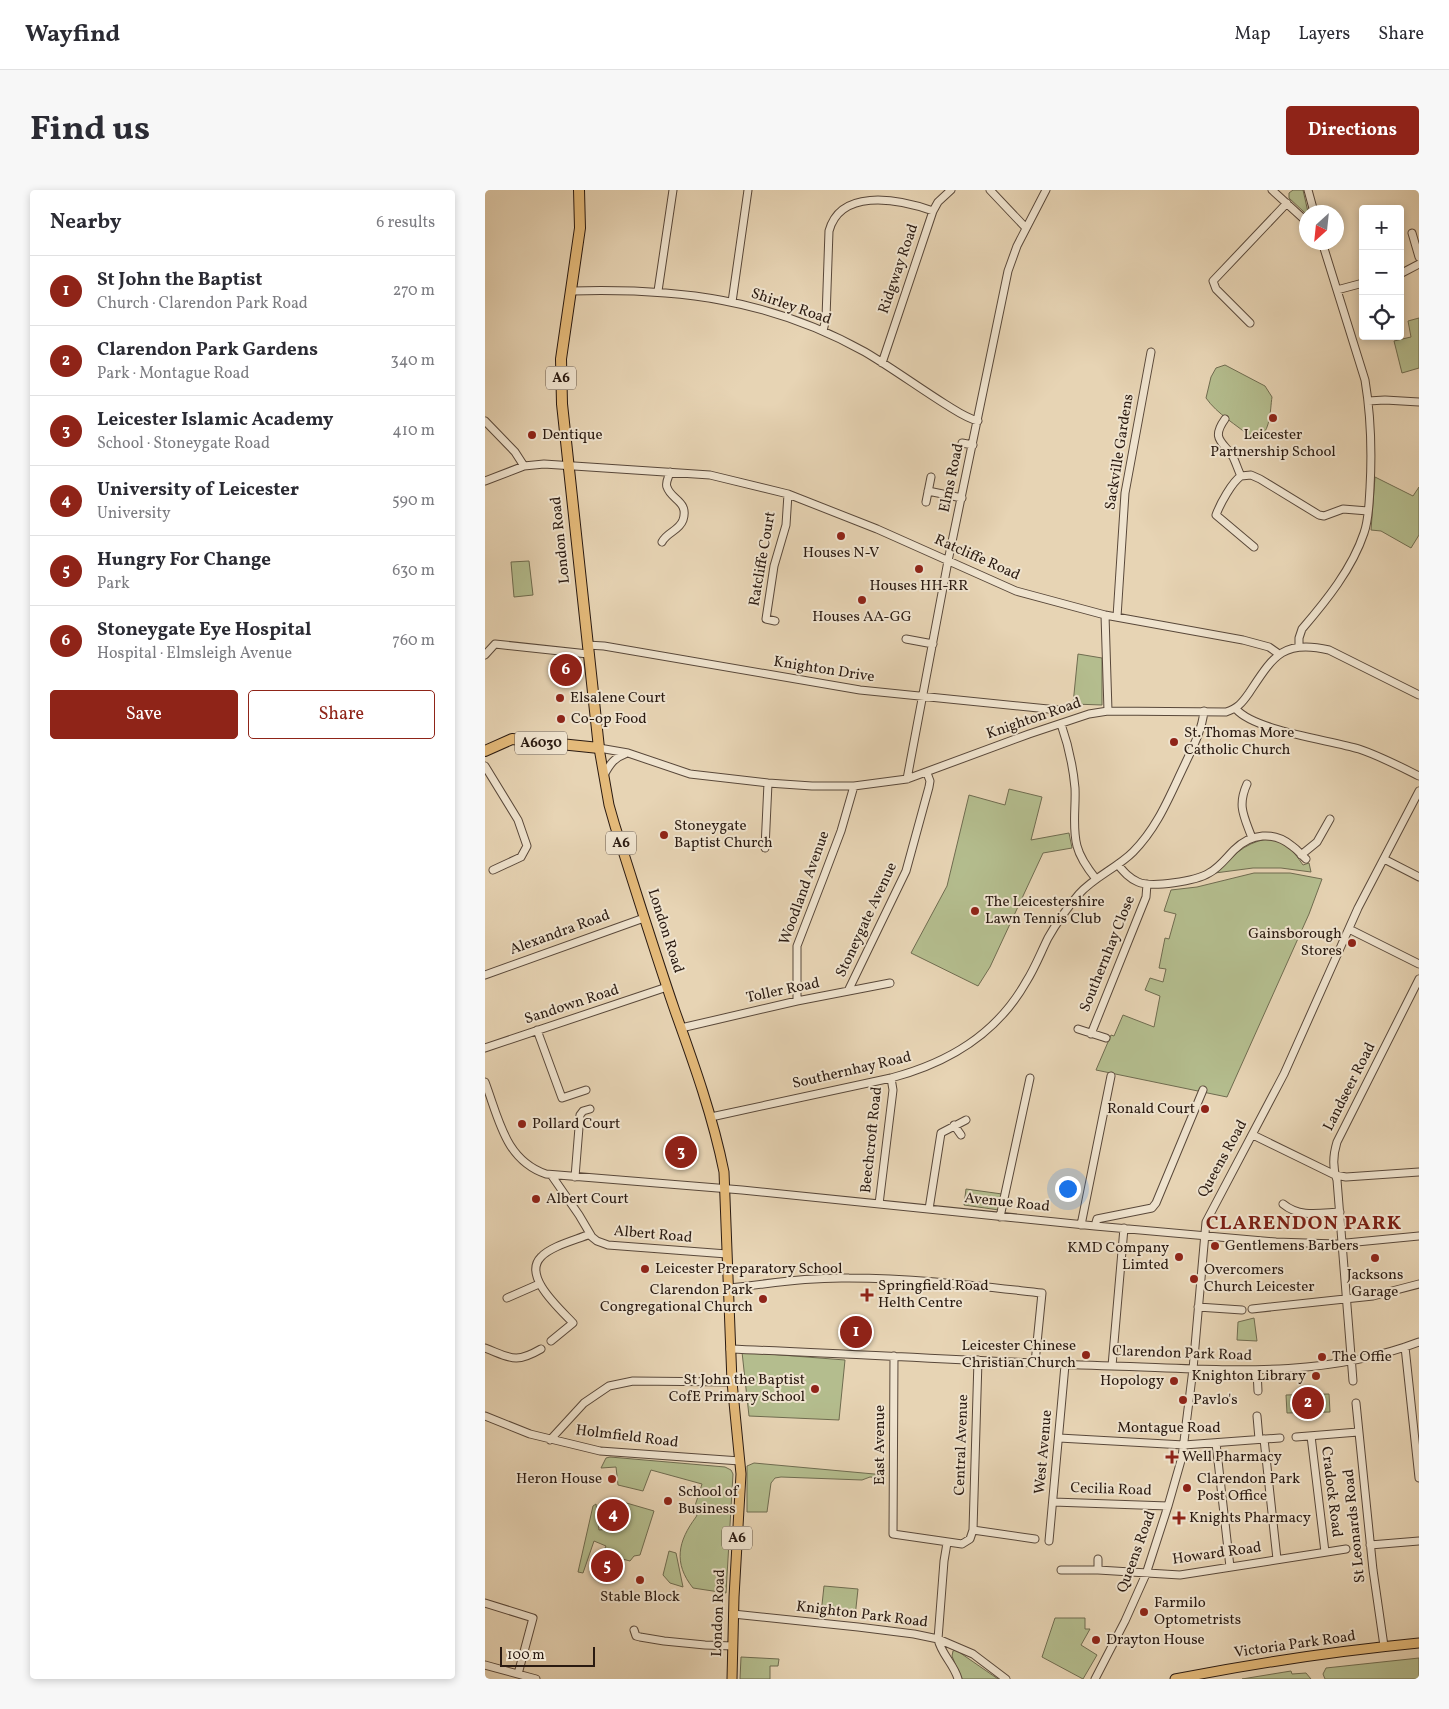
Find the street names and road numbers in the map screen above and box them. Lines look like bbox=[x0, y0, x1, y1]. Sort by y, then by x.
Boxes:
street label: Ridgway Road bbox=[874, 221, 924, 317]
street label: Shirley Road bbox=[748, 283, 834, 331]
road number: A6 bbox=[546, 367, 576, 390]
street label: Sackville Gardens bbox=[1100, 392, 1140, 512]
street label: Elms Road bbox=[934, 442, 970, 514]
street label: London Road bbox=[546, 495, 576, 585]
street label: Ratcliffe Court bbox=[744, 510, 782, 608]
street label: Ratcliffe Road bbox=[931, 530, 1023, 586]
street label: Knighton Drive bbox=[772, 652, 876, 688]
street label: Knighton Road bbox=[984, 693, 1084, 745]
road number: A6030 bbox=[515, 732, 567, 754]
street label: Woodland Avenue bbox=[775, 828, 835, 948]
road number: A6 bbox=[606, 831, 636, 854]
street label: Stoneygate Avenue bbox=[831, 859, 903, 981]
street label: London Road bbox=[641, 886, 689, 976]
street label: Southernhay Close bbox=[1075, 893, 1141, 1015]
street label: Alexandra Road bbox=[507, 905, 613, 961]
street label: Toller Road bbox=[744, 973, 822, 1009]
street label: Sandown Road bbox=[522, 980, 622, 1030]
street label: Landseer Road bbox=[1319, 1039, 1381, 1135]
street label: Southernhay Road bbox=[790, 1047, 914, 1095]
street label: Beechcroft Road bbox=[856, 1086, 888, 1194]
street label: Queens Road bbox=[1193, 1116, 1253, 1202]
street label: Avenue Road bbox=[963, 1188, 1051, 1218]
street label: Albert Road bbox=[613, 1221, 693, 1249]
street label: Clarendon Park Road bbox=[1112, 1341, 1252, 1367]
street label: Central Avenue bbox=[950, 1394, 974, 1496]
street label: East Avenue bbox=[870, 1405, 891, 1485]
street label: West Avenue bbox=[1030, 1409, 1058, 1495]
street label: Montague Road bbox=[1117, 1418, 1221, 1439]
street label: Holmfield Road bbox=[574, 1420, 680, 1454]
street label: Cradock Road bbox=[1315, 1445, 1347, 1539]
street label: St Leonards Road bbox=[1339, 1468, 1371, 1584]
street label: Cecilia Road bbox=[1070, 1478, 1152, 1502]
street label: Queens Road bbox=[1112, 1508, 1162, 1596]
road number: A6 bbox=[722, 1526, 752, 1550]
street label: Howard Road bbox=[1171, 1537, 1263, 1571]
street label: London Road bbox=[707, 1569, 731, 1657]
street label: Knighton Park Road bbox=[795, 1596, 929, 1634]
street label: Victoria Park Road bbox=[1233, 1626, 1357, 1664]

